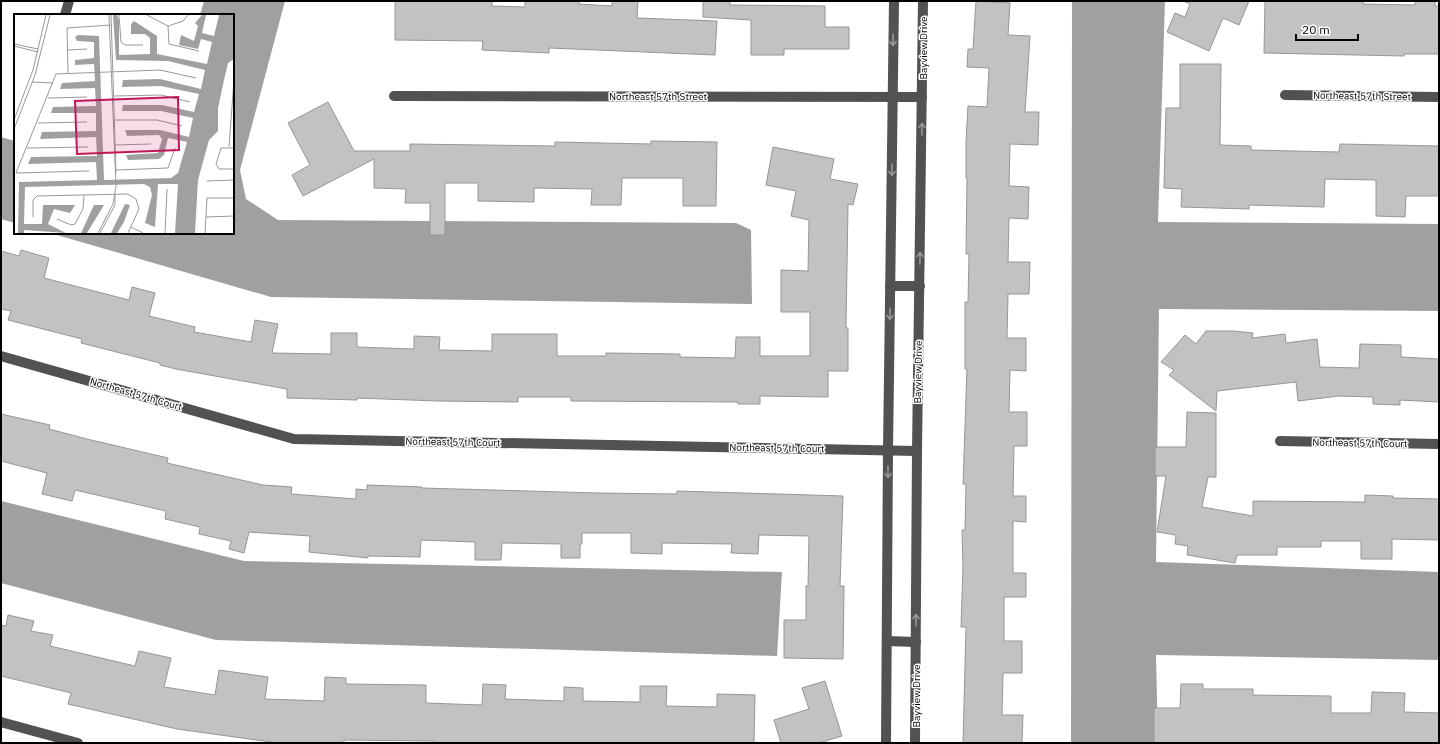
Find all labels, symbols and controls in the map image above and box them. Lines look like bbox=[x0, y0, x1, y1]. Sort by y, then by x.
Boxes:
inset map bbox=[14, 14, 234, 234]
street label: Bayview Drive bbox=[917, 16, 930, 79]
scale bar bbox=[1296, 16, 1358, 42]
text: 20 m bbox=[1302, 22, 1330, 37]
one-way arrow bbox=[889, 33, 897, 46]
street label: Northeast 57th Street bbox=[1313, 89, 1412, 103]
street label: Northeast 57th Street bbox=[609, 90, 708, 103]
one-way arrow bbox=[918, 123, 926, 136]
one-way arrow bbox=[888, 163, 896, 176]
one-way arrow bbox=[916, 252, 924, 265]
one-way arrow bbox=[886, 307, 894, 320]
street label: Bayview Drive bbox=[911, 340, 925, 404]
street label: Northeast 57th Court bbox=[88, 375, 184, 414]
street label: Northeast 57th Court bbox=[405, 435, 501, 449]
street label: Northeast 57th Court bbox=[1312, 436, 1408, 450]
street label: Northeast 57th Court bbox=[729, 441, 825, 455]
one-way arrow bbox=[884, 465, 892, 478]
one-way arrow bbox=[912, 614, 920, 627]
street label: Bayview Drive bbox=[910, 664, 923, 727]

